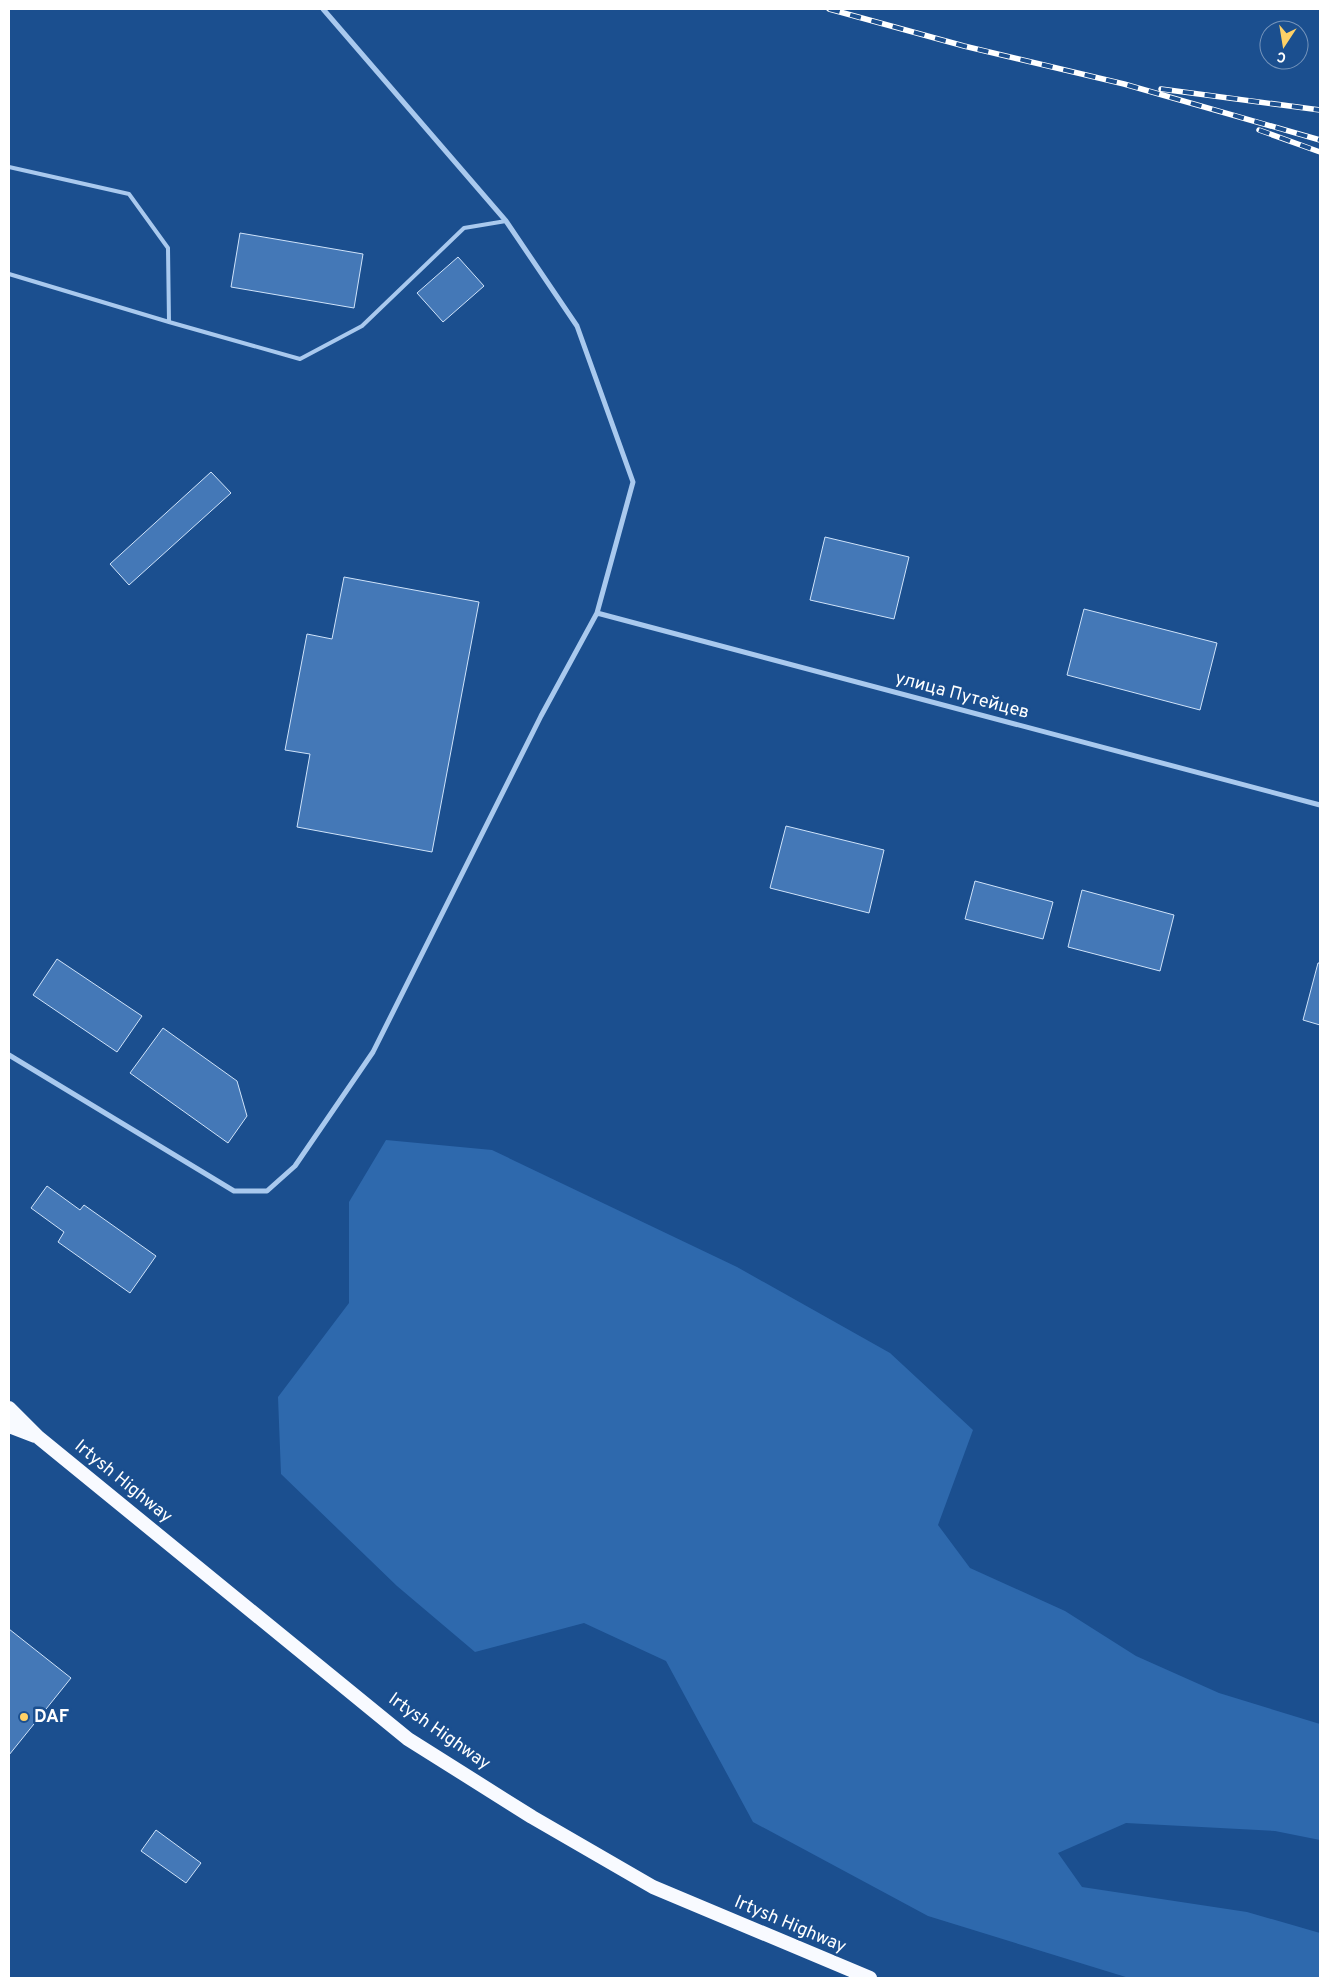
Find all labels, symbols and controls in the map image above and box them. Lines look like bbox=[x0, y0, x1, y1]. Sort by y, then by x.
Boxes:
north arrow bbox=[1259, 20, 1309, 70]
text: С bbox=[1275, 47, 1288, 65]
street label: улица Путейцев bbox=[892, 667, 1032, 725]
street label: Irtysh Highway bbox=[69, 1435, 177, 1529]
street label: Irtysh Highway bbox=[383, 1688, 495, 1776]
place label: DAF bbox=[34, 1706, 69, 1729]
marker: DAF bbox=[18, 1711, 30, 1723]
street label: Irtysh Highway bbox=[730, 1891, 850, 1959]

